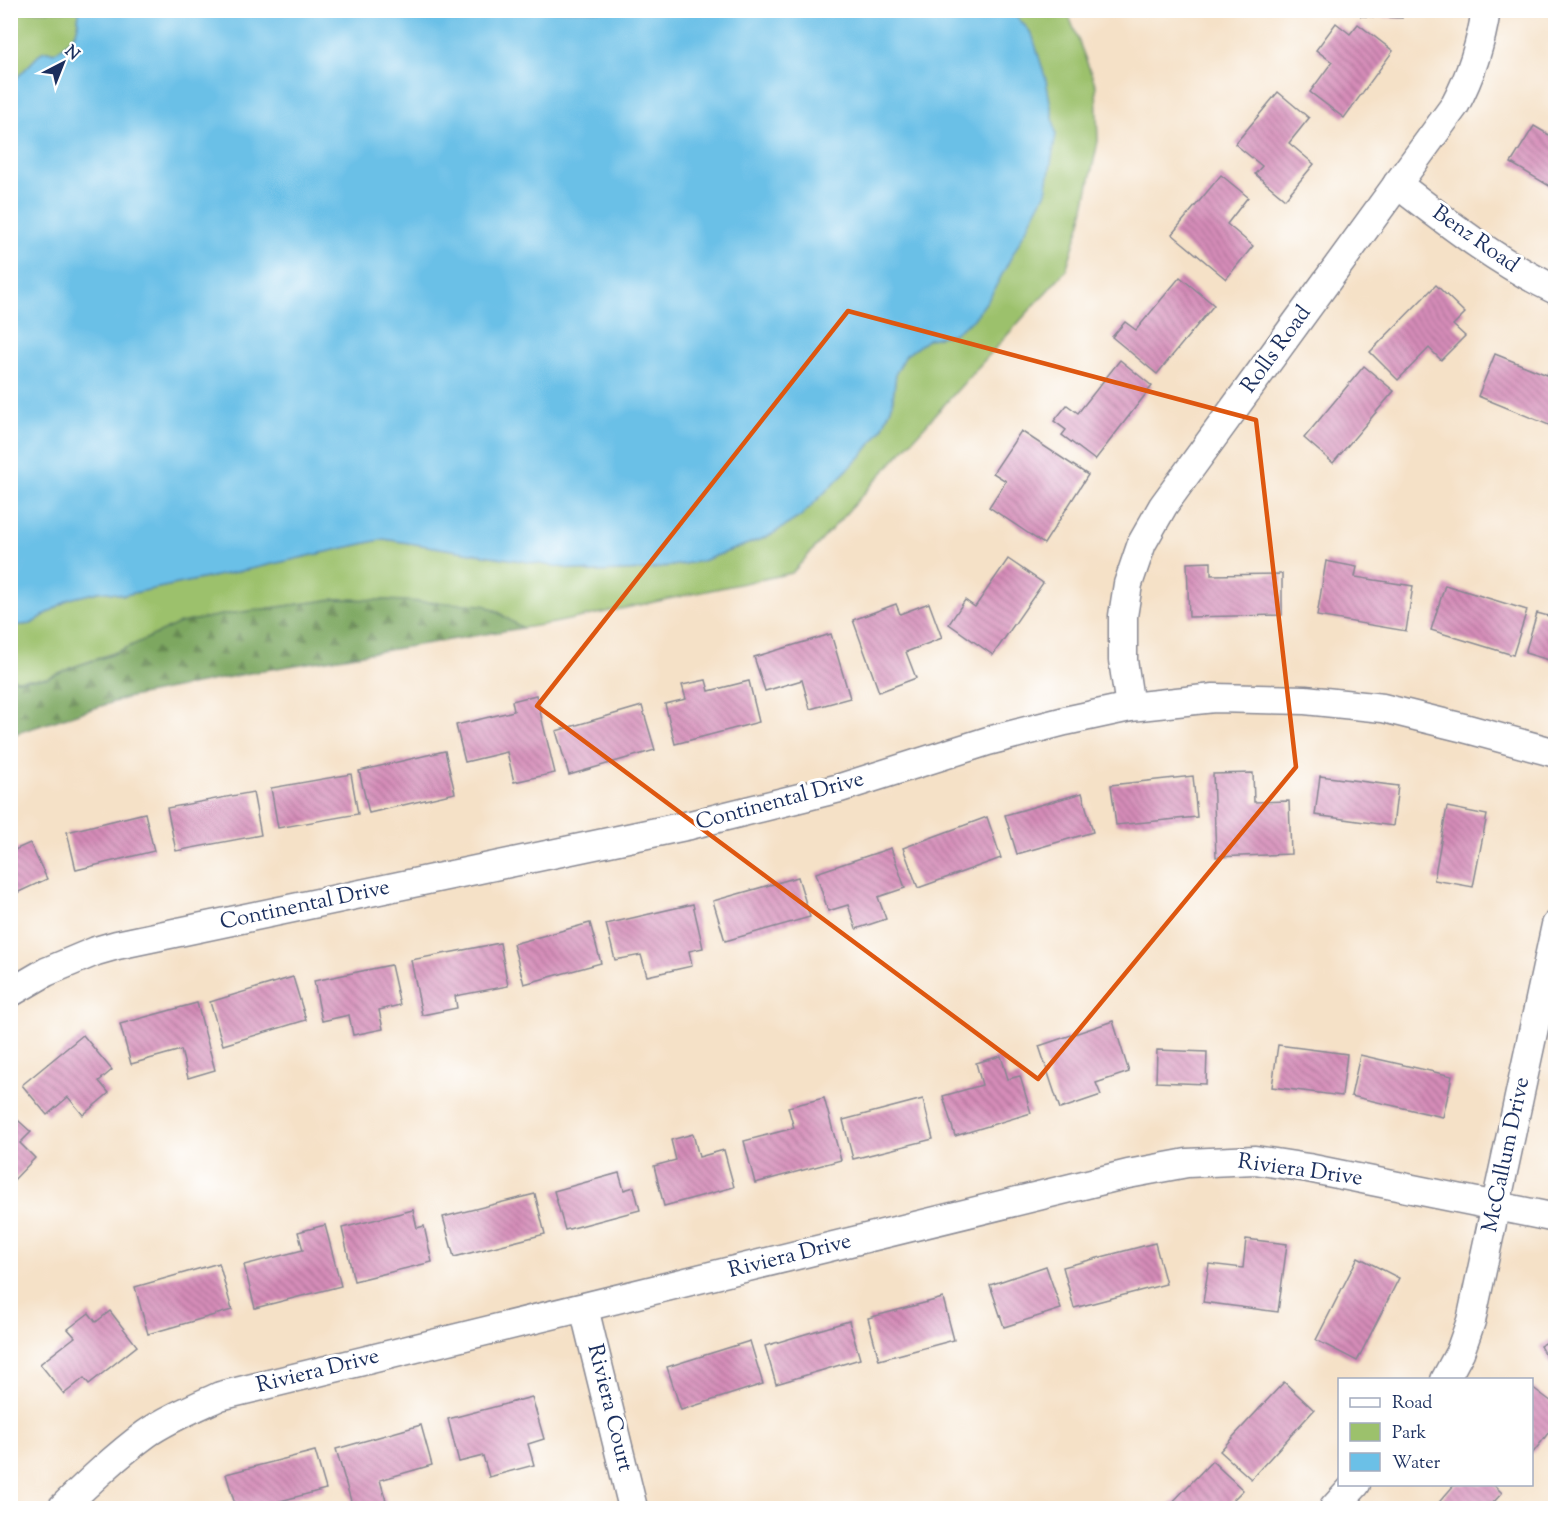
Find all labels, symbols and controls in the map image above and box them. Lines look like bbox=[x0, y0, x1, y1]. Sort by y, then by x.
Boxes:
north arrow bbox=[33, 33, 93, 93]
text: N bbox=[59, 41, 84, 67]
street label: Benz Road bbox=[1425, 198, 1525, 282]
street label: Rolls Road bbox=[1234, 299, 1320, 401]
street label: Continental Drive bbox=[692, 764, 868, 840]
street label: Continental Drive bbox=[217, 872, 393, 940]
street label: McCallum Drive bbox=[1475, 1074, 1539, 1236]
street label: Riviera Drive bbox=[1235, 1146, 1365, 1196]
street label: Riviera Drive bbox=[725, 1226, 855, 1288]
street label: Riviera Drive bbox=[253, 1341, 383, 1403]
street label: Riviera Court bbox=[578, 1341, 640, 1476]
legend bbox=[1338, 1378, 1533, 1486]
text: Road bbox=[1392, 1391, 1432, 1417]
text: Park bbox=[1392, 1421, 1427, 1447]
text: Water bbox=[1392, 1451, 1441, 1477]

